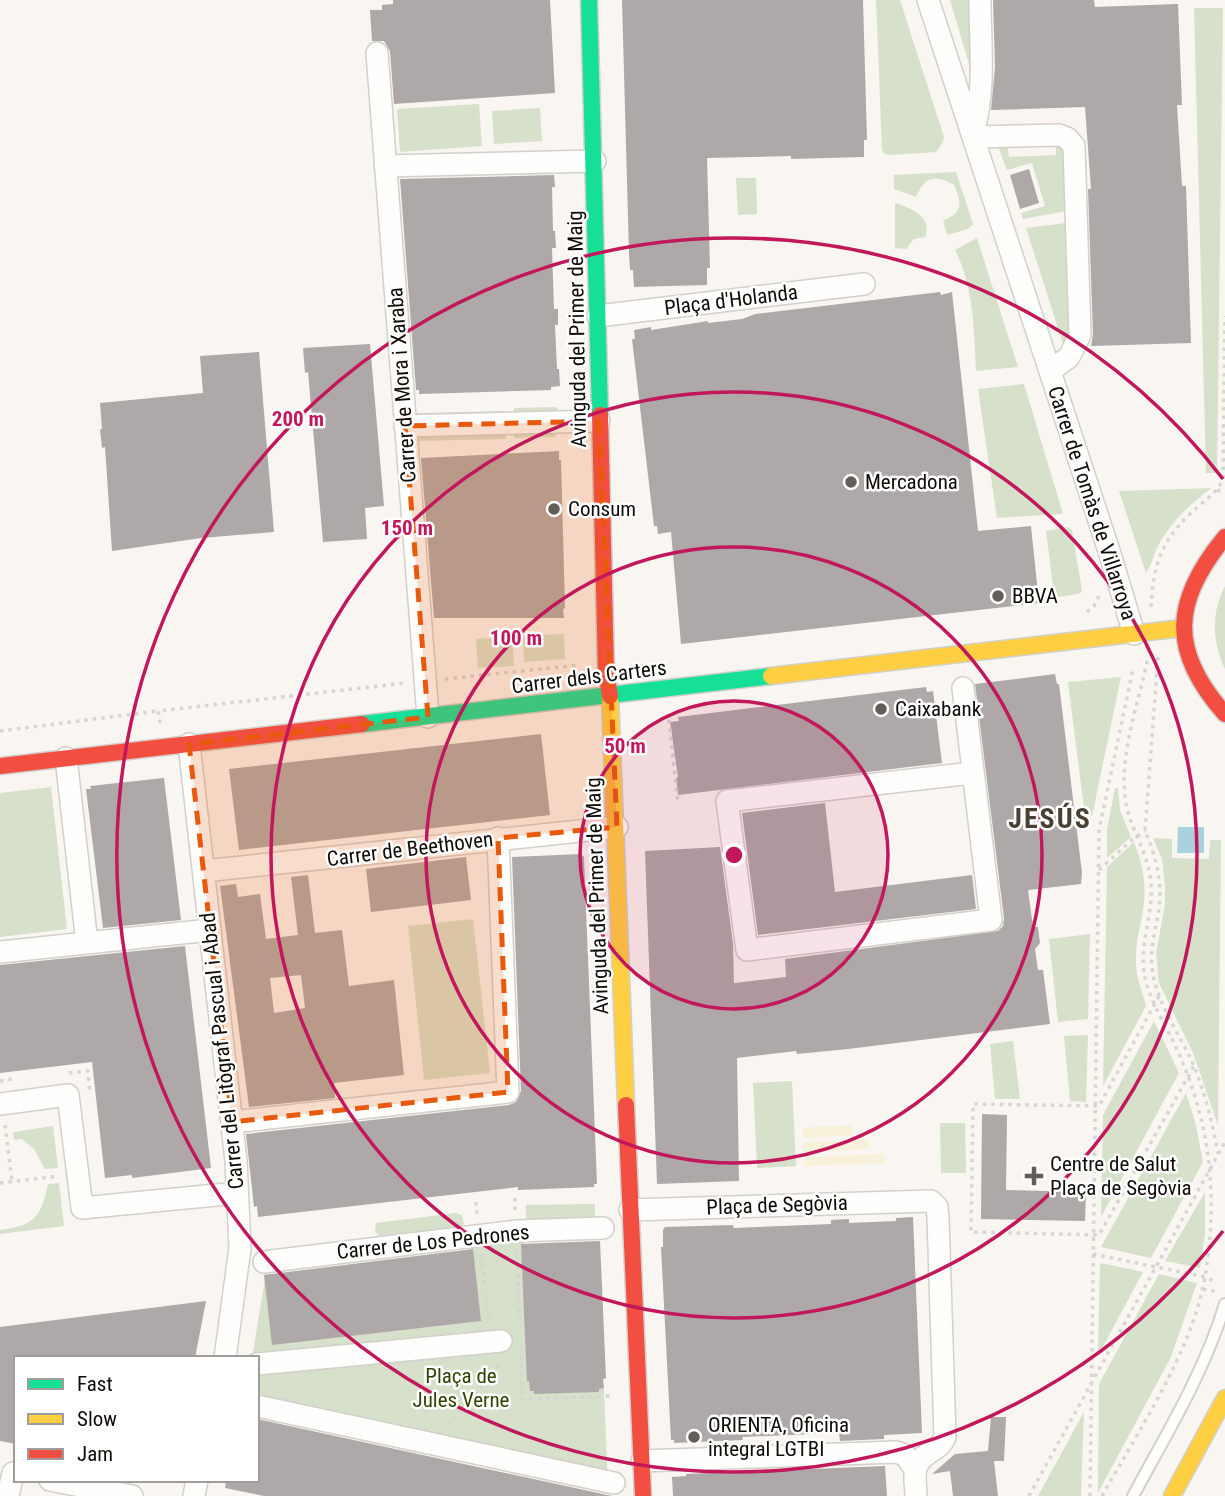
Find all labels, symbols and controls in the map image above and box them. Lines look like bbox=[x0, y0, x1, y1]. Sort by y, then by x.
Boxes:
street label: Avinguda del Primer de Maig bbox=[563, 210, 591, 448]
street label: Plaça d'Holanda bbox=[663, 280, 799, 320]
street label: Carrer de Mora i Xaraba bbox=[383, 287, 421, 483]
street label: Carrer de Tomàs de Villarroya bbox=[1043, 383, 1141, 623]
text: 200 m bbox=[272, 407, 324, 431]
place label: Mercadona bbox=[865, 470, 958, 494]
marker: Mercadona bbox=[843, 474, 859, 490]
place label: Consum bbox=[568, 497, 636, 521]
marker: Consum bbox=[546, 501, 562, 517]
text: 150 m bbox=[381, 516, 433, 540]
place label: BBVA bbox=[1012, 584, 1058, 608]
marker: BBVA bbox=[990, 588, 1006, 604]
text: 100 m bbox=[490, 626, 542, 650]
street label: Carrer dels Carters bbox=[510, 656, 668, 698]
place label: Caixabank bbox=[895, 697, 982, 721]
marker: Caixabank bbox=[873, 701, 889, 717]
text: 50 m bbox=[604, 734, 646, 758]
street label: Avinguda del Primer de Maig bbox=[581, 777, 613, 1015]
district label: JESÚS bbox=[1008, 802, 1092, 835]
street label: Carrer de Beethoven bbox=[325, 827, 495, 871]
centre of rings bbox=[722, 843, 746, 867]
street label: Carrer del Litògraf Pascual i Abad bbox=[196, 911, 248, 1191]
place label: Centre de Salut Plaça de Segòvia bbox=[1050, 1152, 1192, 1200]
marker: Centre de Salut Plaça de Segòvia bbox=[1024, 1166, 1044, 1186]
street label: Plaça de Segòvia bbox=[706, 1191, 848, 1219]
street label: Carrer de Los Pedrones bbox=[335, 1220, 531, 1264]
legend bbox=[14, 1356, 259, 1482]
park label: Plaça de Jules Verne bbox=[413, 1364, 510, 1412]
text: Fast bbox=[77, 1372, 113, 1396]
text: Slow bbox=[77, 1407, 117, 1431]
place label: ORIENTA, Oficina integral LGTBI bbox=[708, 1413, 849, 1461]
marker: ORIENTA, Oficina integral LGTBI bbox=[686, 1429, 702, 1445]
text: Jam bbox=[77, 1442, 113, 1466]

